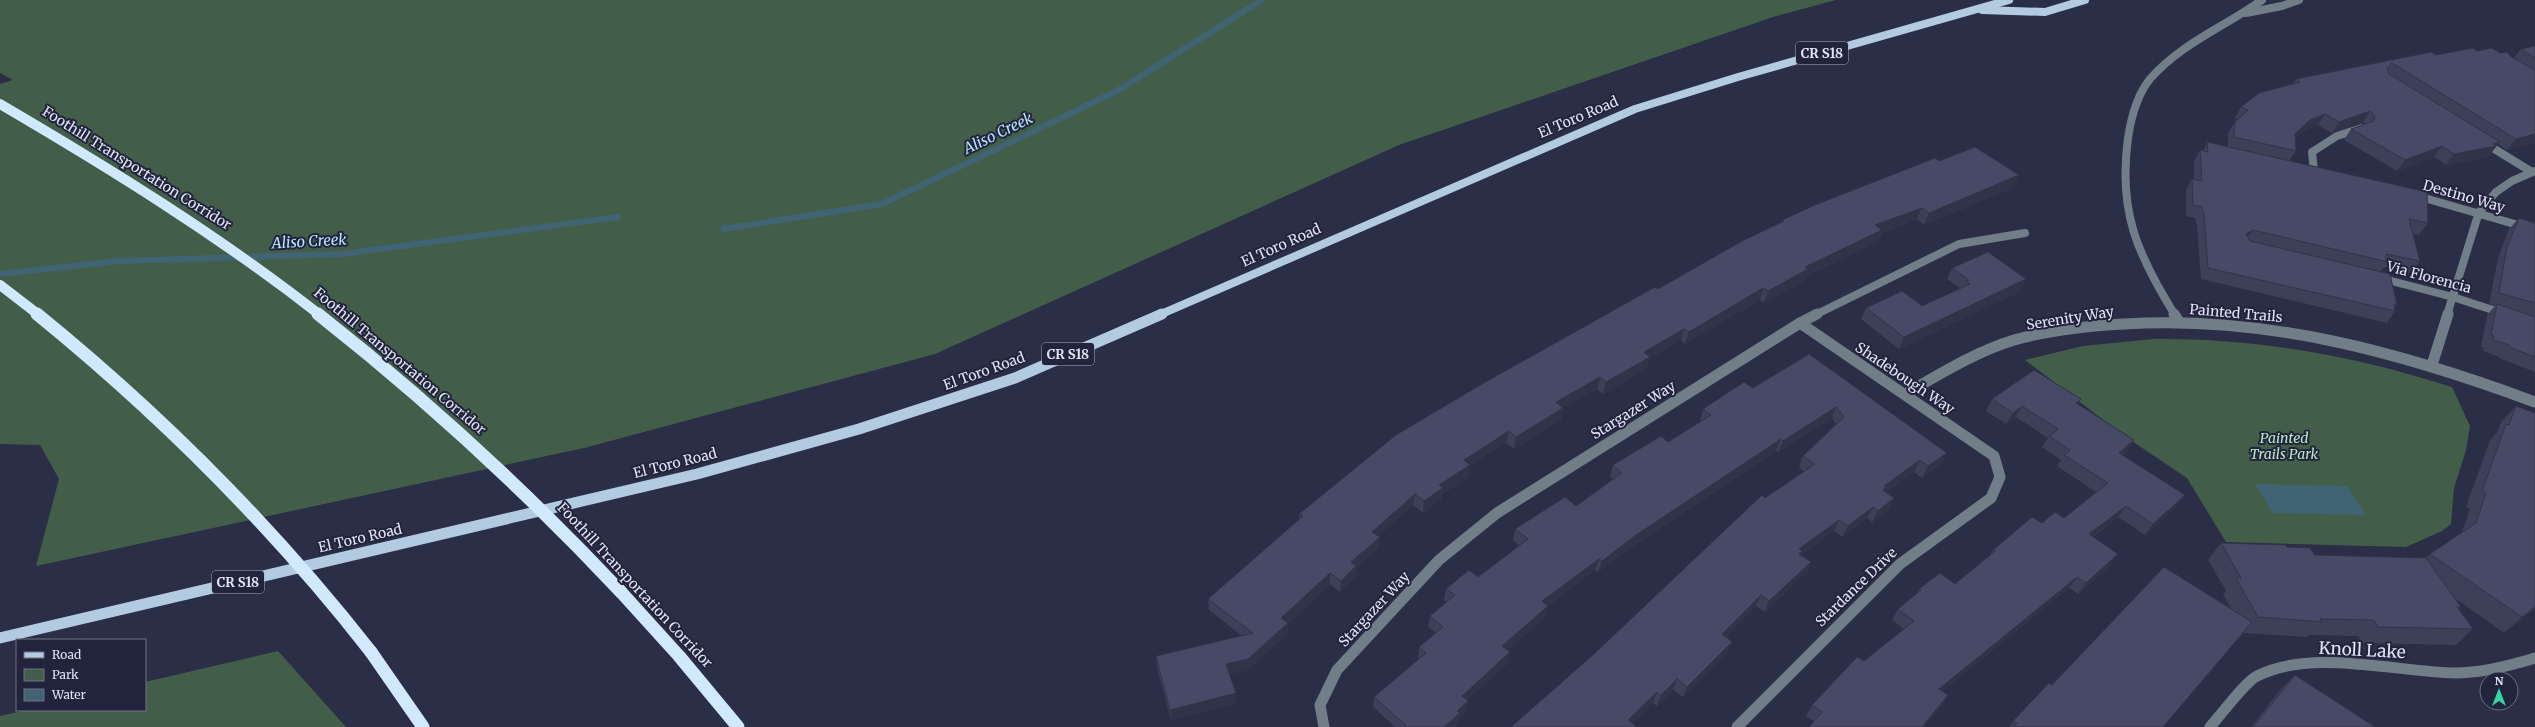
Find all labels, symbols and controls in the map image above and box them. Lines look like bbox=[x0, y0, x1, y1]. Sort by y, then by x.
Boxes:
road number: CR S18 bbox=[1796, 42, 1848, 64]
street label: El Toro Road bbox=[1535, 92, 1621, 142]
street label: Foothill Transportation Corridor bbox=[39, 102, 235, 234]
water label: Aliso Creek bbox=[959, 108, 1036, 158]
street label: Destino Way bbox=[2421, 176, 2508, 217]
street label: El Toro Road bbox=[1238, 219, 1324, 271]
water label: Aliso Creek bbox=[270, 230, 348, 252]
street label: Via Florencia bbox=[2384, 257, 2474, 297]
street label: Foothill Transportation Corridor bbox=[310, 284, 490, 438]
street label: Painted Trails bbox=[2189, 300, 2283, 326]
street label: Serenity Way bbox=[2025, 302, 2116, 334]
street label: Shadebough Way bbox=[1852, 338, 1959, 418]
road number: CR S18 bbox=[1042, 343, 1094, 365]
street label: El Toro Road bbox=[941, 348, 1028, 394]
street label: Stargazer Way bbox=[1587, 376, 1679, 443]
park label: Painted Trails Park bbox=[2250, 429, 2319, 463]
street label: El Toro Road bbox=[631, 444, 719, 482]
street label: Foothill Transportation Corridor bbox=[554, 499, 716, 671]
street label: El Toro Road bbox=[316, 519, 404, 556]
street label: Stardance Drive bbox=[1811, 544, 1901, 630]
street label: Stargazer Way bbox=[1335, 567, 1414, 650]
road number: CR S18 bbox=[212, 571, 264, 593]
street label: Knoll Lake bbox=[2318, 637, 2406, 663]
legend bbox=[16, 639, 146, 711]
text: Road bbox=[52, 647, 81, 662]
text: Park bbox=[52, 667, 79, 682]
north arrow bbox=[2479, 671, 2519, 711]
text: N bbox=[2495, 674, 2504, 688]
text: Water bbox=[51, 687, 87, 702]

